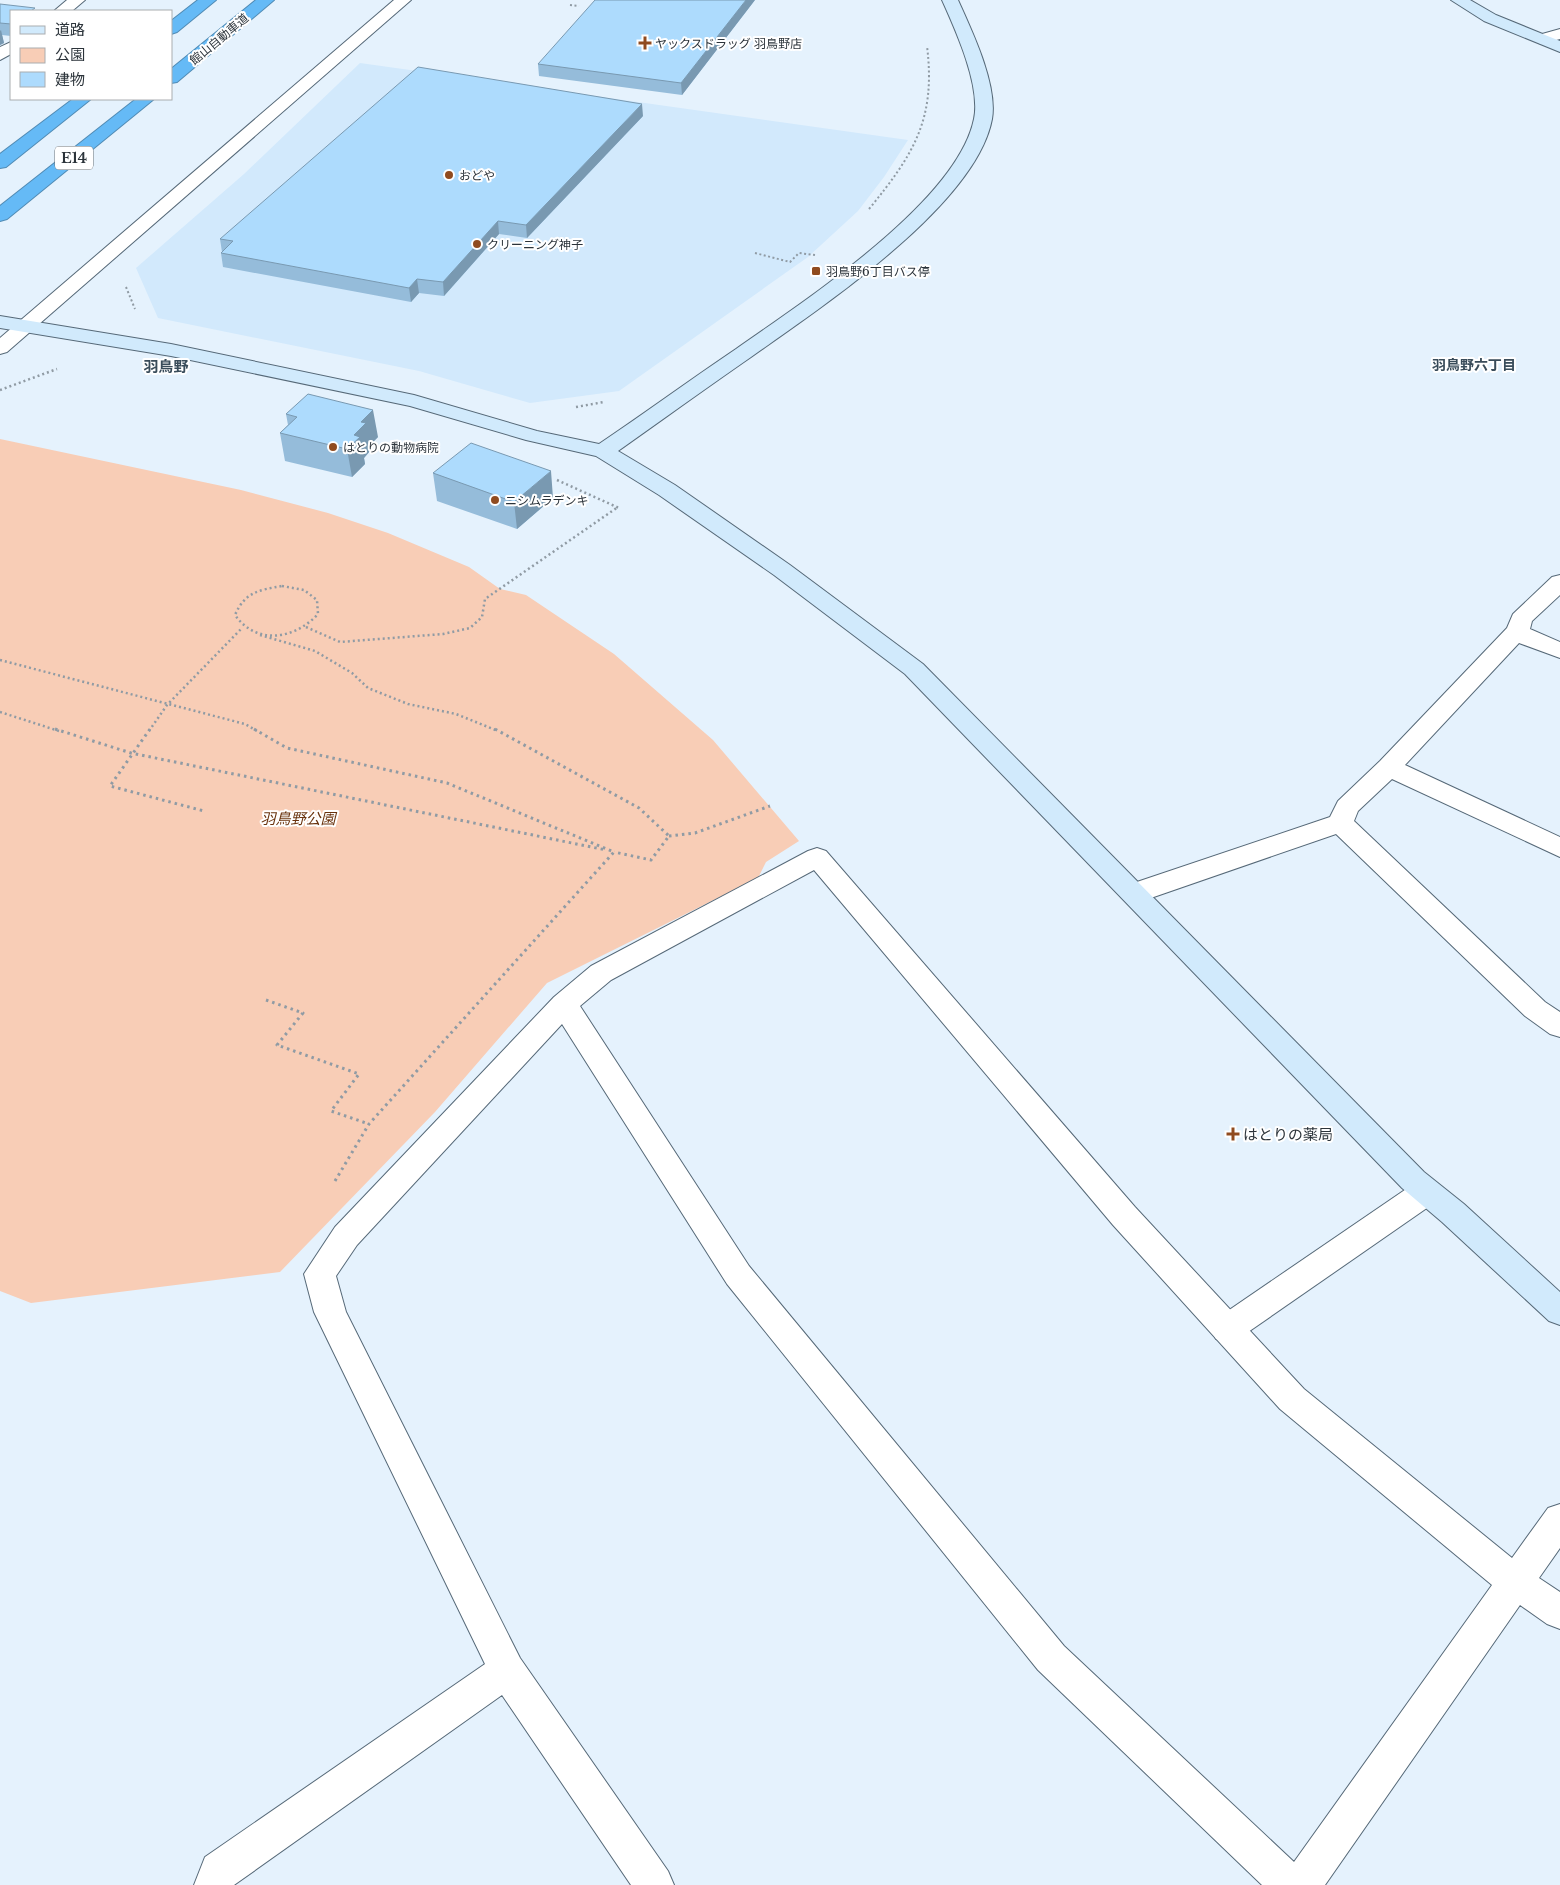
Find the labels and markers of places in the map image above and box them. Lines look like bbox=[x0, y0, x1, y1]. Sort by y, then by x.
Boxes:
place label: ヤックスドラッグ 羽鳥野店 bbox=[655, 36, 802, 51]
marker: ヤックスドラッグ 羽鳥野店 bbox=[639, 37, 651, 49]
place label: おどや bbox=[459, 168, 495, 183]
marker: おどや bbox=[443, 169, 455, 181]
place label: クリーニング神子 bbox=[487, 237, 583, 252]
marker: クリーニング神子 bbox=[471, 238, 483, 250]
place label: 羽鳥野6丁目バス停 bbox=[826, 264, 930, 279]
marker: 羽鳥野6丁目バス停 bbox=[810, 265, 822, 277]
place label: はとりの動物病院 bbox=[343, 440, 439, 455]
marker: はとりの動物病院 bbox=[327, 441, 339, 453]
place label: ニシムラデンキ bbox=[505, 493, 588, 508]
marker: ニシムラデンキ bbox=[489, 494, 501, 506]
place label: はとりの薬局 bbox=[1243, 1125, 1333, 1144]
marker: はとりの薬局 bbox=[1227, 1128, 1239, 1140]

